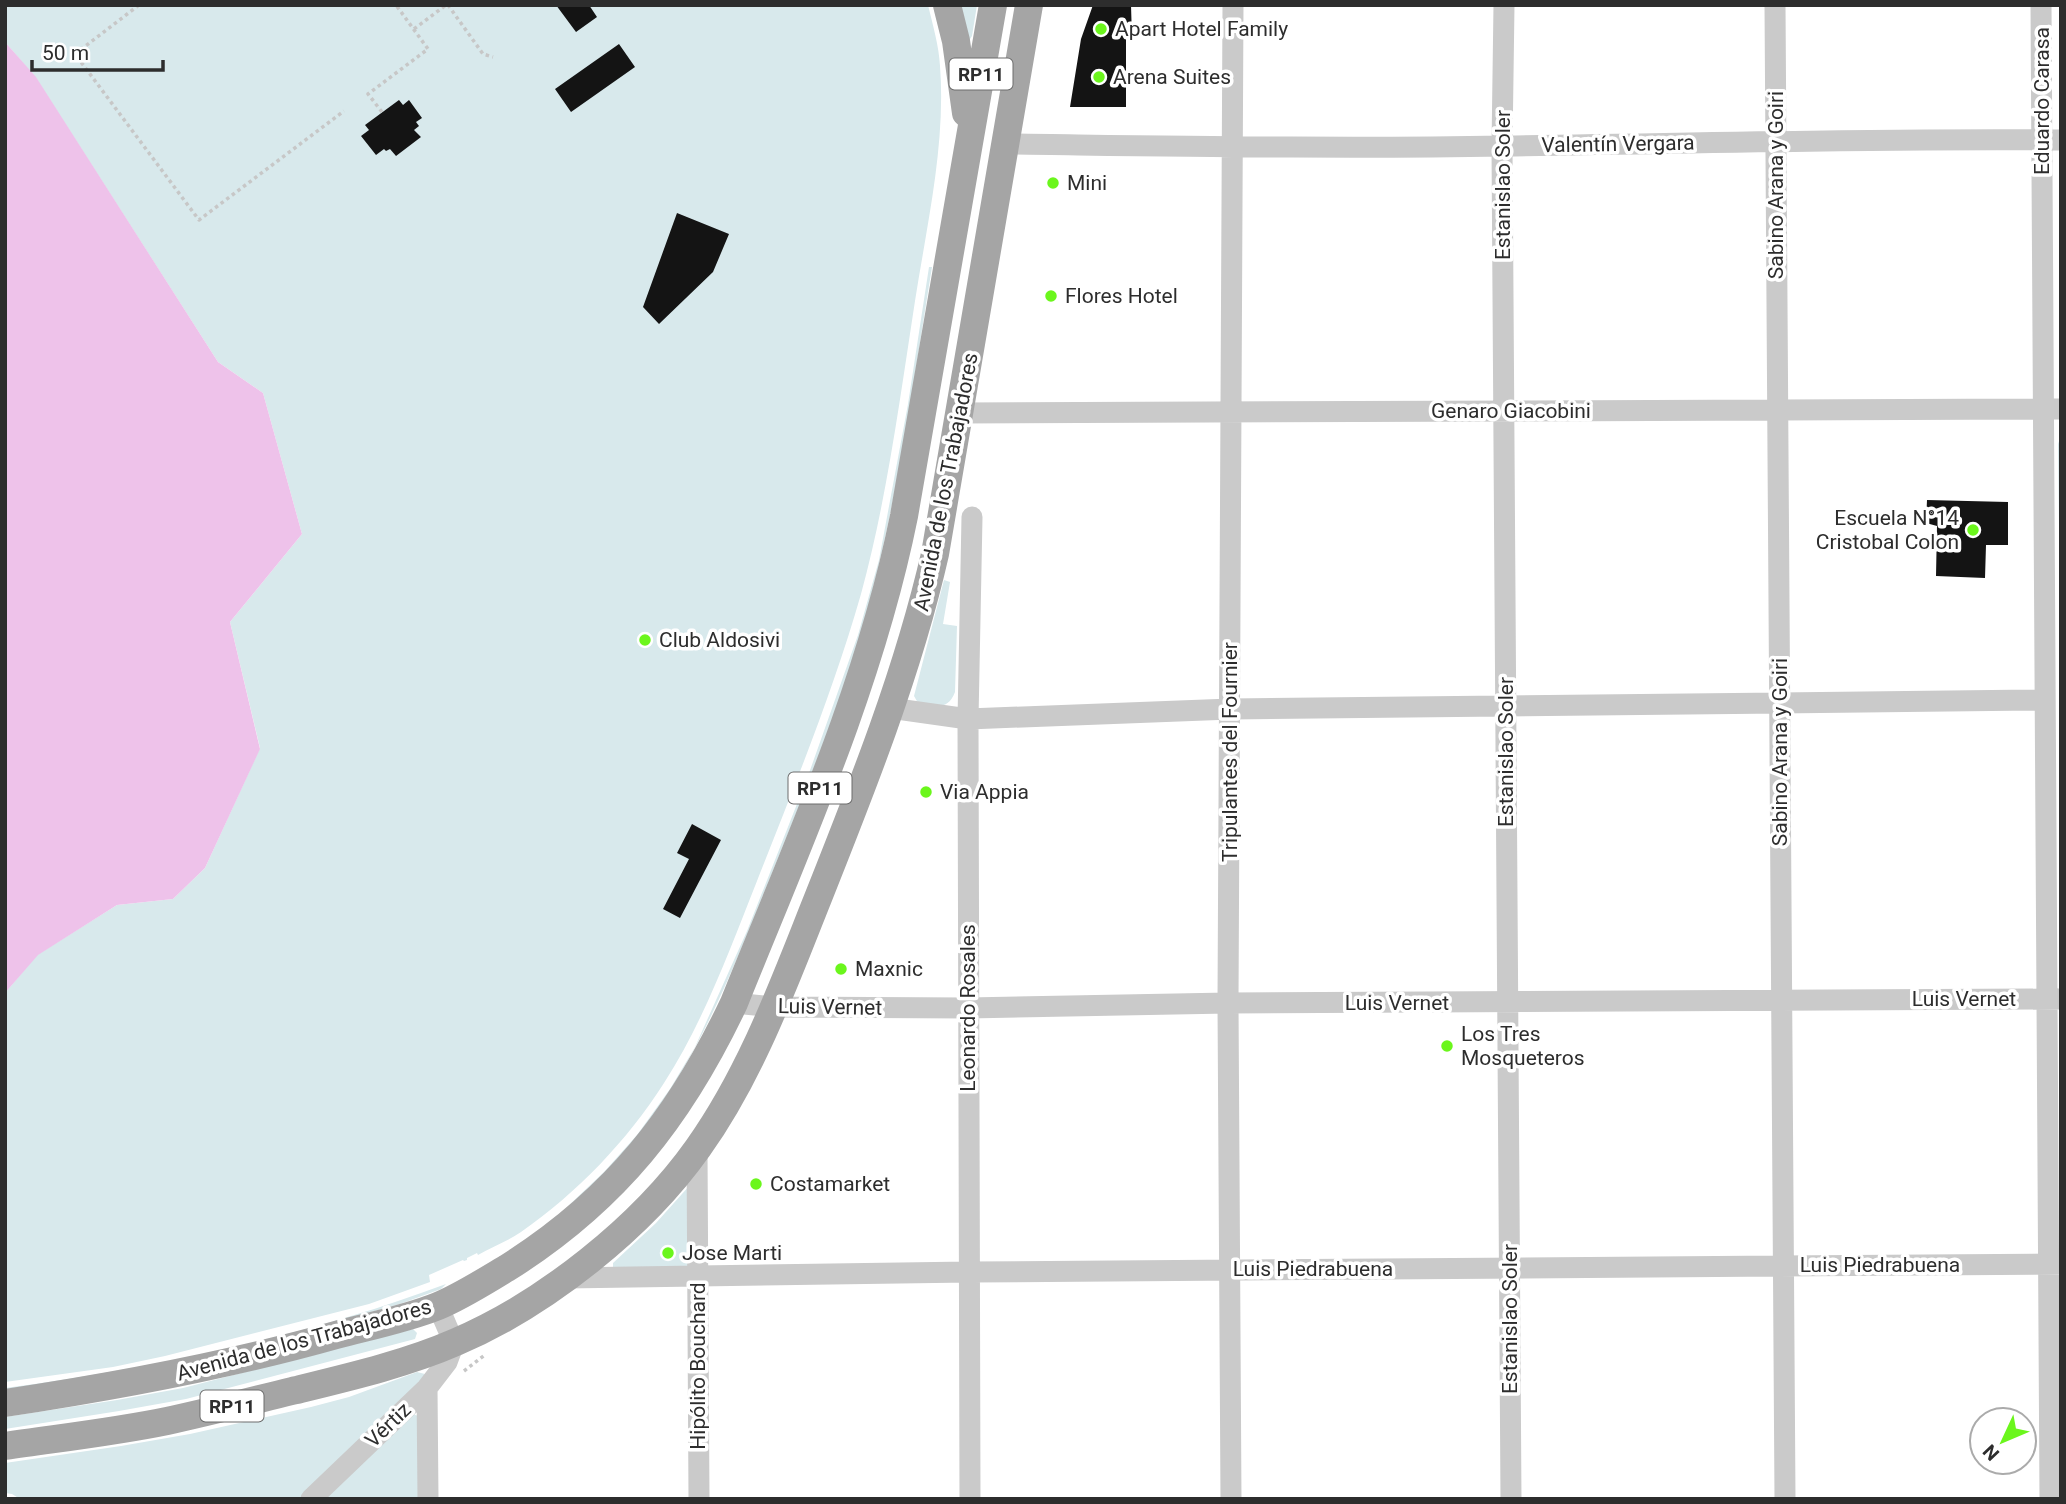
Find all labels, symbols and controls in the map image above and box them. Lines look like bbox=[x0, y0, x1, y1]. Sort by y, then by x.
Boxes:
place label: Apart Hotel Family bbox=[1115, 17, 1288, 41]
marker: Apart Hotel Family bbox=[1093, 21, 1109, 37]
street label: Eduardo Carasa bbox=[2030, 27, 2054, 175]
scale bar bbox=[32, 28, 163, 72]
text: 50 m bbox=[42, 41, 89, 65]
road number: RP11 bbox=[950, 58, 1012, 90]
place label: Arena Suites bbox=[1113, 65, 1231, 89]
marker: Arena Suites bbox=[1091, 69, 1107, 85]
street label: Sabino Arana y Goiri bbox=[1764, 91, 1788, 279]
street label: Estanislao Soler bbox=[1491, 110, 1515, 260]
street label: Valentín Vergara bbox=[1541, 131, 1695, 157]
place label: Mini bbox=[1067, 171, 1107, 195]
marker: Mini bbox=[1045, 175, 1061, 191]
place label: Flores Hotel bbox=[1065, 284, 1178, 308]
marker: Flores Hotel bbox=[1043, 288, 1059, 304]
street label: Avenida de los Trabajadores bbox=[909, 351, 983, 613]
street label: Genaro Giacobini bbox=[1431, 399, 1591, 423]
place label: Escuela N°14 Cristobal Colon bbox=[1816, 506, 1959, 554]
marker: Escuela N°14 Cristobal Colon bbox=[1965, 522, 1981, 538]
place label: Club Aldosivi bbox=[659, 628, 780, 652]
marker: Club Aldosivi bbox=[637, 632, 653, 648]
street label: Tripulantes del Fournier bbox=[1218, 642, 1242, 862]
street label: Sabino Arana y Goiri bbox=[1768, 658, 1792, 846]
street label: Estanislao Soler bbox=[1494, 677, 1518, 827]
road number: RP11 bbox=[788, 772, 852, 804]
place label: Via Appia bbox=[940, 780, 1029, 804]
marker: Via Appia bbox=[918, 784, 934, 800]
street label: Leonardo Rosales bbox=[956, 924, 980, 1092]
place label: Maxnic bbox=[855, 957, 923, 981]
marker: Maxnic bbox=[833, 961, 849, 977]
street label: Luis Vernet bbox=[1912, 987, 2016, 1011]
street label: Luis Vernet bbox=[1345, 991, 1449, 1015]
street label: Luis Vernet bbox=[778, 994, 883, 1020]
place label: Los Tres Mosqueteros bbox=[1461, 1022, 1585, 1070]
marker: Los Tres Mosqueteros bbox=[1439, 1038, 1455, 1054]
place label: Costamarket bbox=[770, 1172, 890, 1196]
marker: Costamarket bbox=[748, 1176, 764, 1192]
place label: Jose Marti bbox=[682, 1241, 782, 1265]
street label: Estanislao Soler bbox=[1498, 1244, 1522, 1394]
marker: Jose Marti bbox=[660, 1245, 676, 1261]
street label: Luis Piedrabuena bbox=[1800, 1253, 1960, 1277]
street label: Luis Piedrabuena bbox=[1233, 1257, 1393, 1281]
street label: Hipólito Bouchard bbox=[686, 1282, 710, 1450]
street label: Avenida de los Trabajadores bbox=[174, 1294, 434, 1386]
road number: RP11 bbox=[201, 1390, 264, 1422]
street label: Vértiz bbox=[360, 1398, 416, 1452]
north arrow bbox=[1968, 1406, 2038, 1476]
text: N bbox=[1978, 1440, 2004, 1465]

